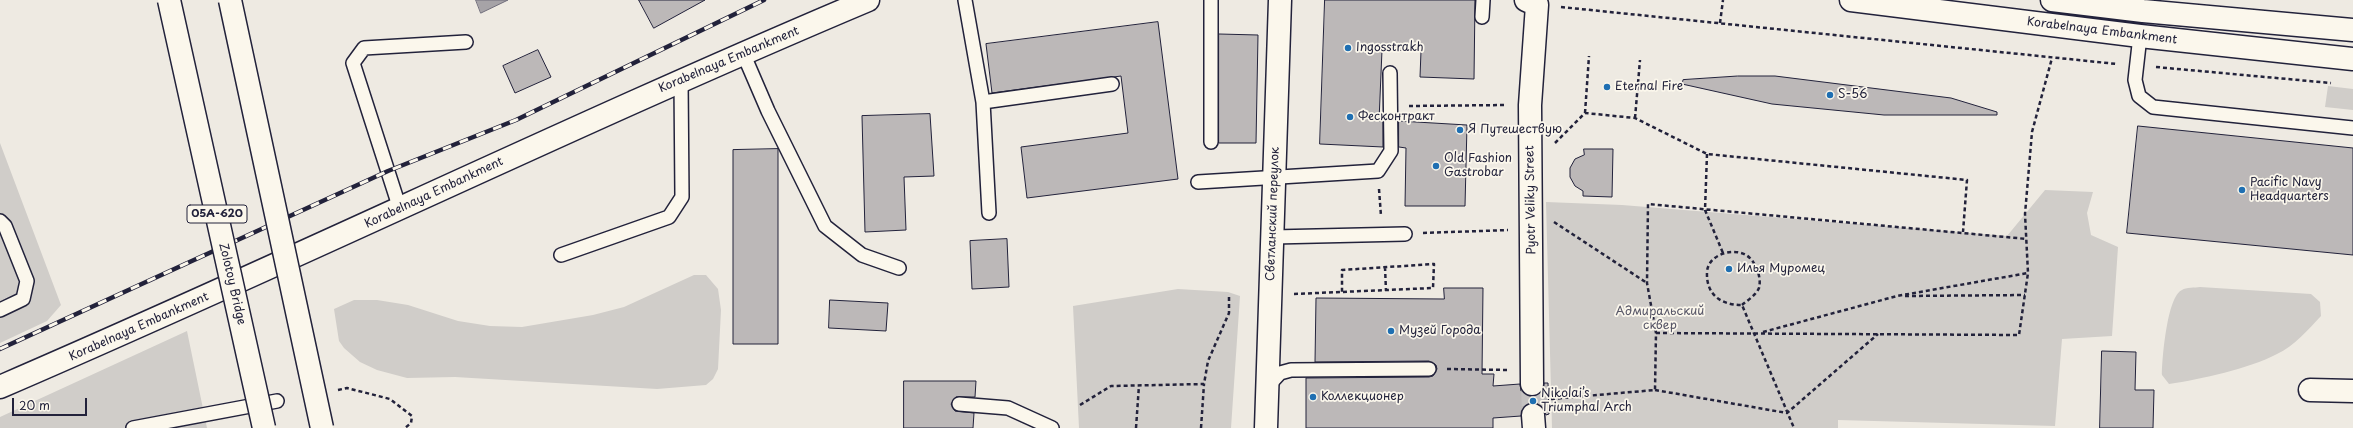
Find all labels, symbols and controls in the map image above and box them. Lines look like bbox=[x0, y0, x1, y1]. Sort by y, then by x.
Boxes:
street label: Korabelnaya Embankment bbox=[2026, 15, 2178, 47]
street label: Korabelnaya Embankment bbox=[657, 24, 801, 96]
place label: Ingosstrakh bbox=[1356, 41, 1424, 55]
marker: Ingosstrakh bbox=[1343, 43, 1353, 53]
place label: Eternal Fire bbox=[1615, 80, 1683, 94]
marker: Eternal Fire bbox=[1602, 82, 1612, 92]
place label: S-56 bbox=[1838, 88, 1867, 102]
marker: S-56 bbox=[1825, 90, 1835, 100]
place label: Фесконтракт bbox=[1358, 110, 1435, 124]
marker: Фесконтракт bbox=[1345, 112, 1355, 122]
place label: Я Путешествую bbox=[1468, 123, 1562, 137]
marker: Я Путешествую bbox=[1455, 125, 1465, 135]
street label: Pyotr Veliky Street bbox=[1523, 145, 1539, 255]
street label: Светланский переулок bbox=[1263, 147, 1283, 281]
place label: Old Fashion Gastrobar bbox=[1444, 152, 1512, 180]
street label: Korabelnaya Embankment bbox=[362, 155, 506, 231]
marker: Old Fashion Gastrobar bbox=[1431, 161, 1441, 171]
place label: Pacific Navy Headquarters bbox=[2250, 176, 2329, 204]
marker: Pacific Navy Headquarters bbox=[2237, 185, 2247, 195]
road number: 05А-620 bbox=[187, 205, 247, 223]
street label: Zolotoy Bridge bbox=[216, 242, 248, 326]
place label: Илья Муромец bbox=[1737, 262, 1825, 276]
marker: Илья Муромец bbox=[1724, 264, 1734, 274]
street label: Korabelnaya Embankment bbox=[67, 290, 211, 364]
park label: Адмиральский сквер bbox=[1616, 305, 1704, 333]
place label: Музей Города bbox=[1399, 324, 1481, 338]
marker: Музей Города bbox=[1386, 326, 1396, 336]
place label: Nikolai’s Triumphal Arch bbox=[1541, 387, 1632, 415]
scale bar bbox=[14, 390, 89, 416]
place label: Коллекционер bbox=[1321, 390, 1404, 404]
marker: Коллекционер bbox=[1308, 392, 1318, 402]
text: 20 m bbox=[19, 396, 50, 414]
marker: Nikolai’s Triumphal Arch bbox=[1528, 396, 1538, 406]

